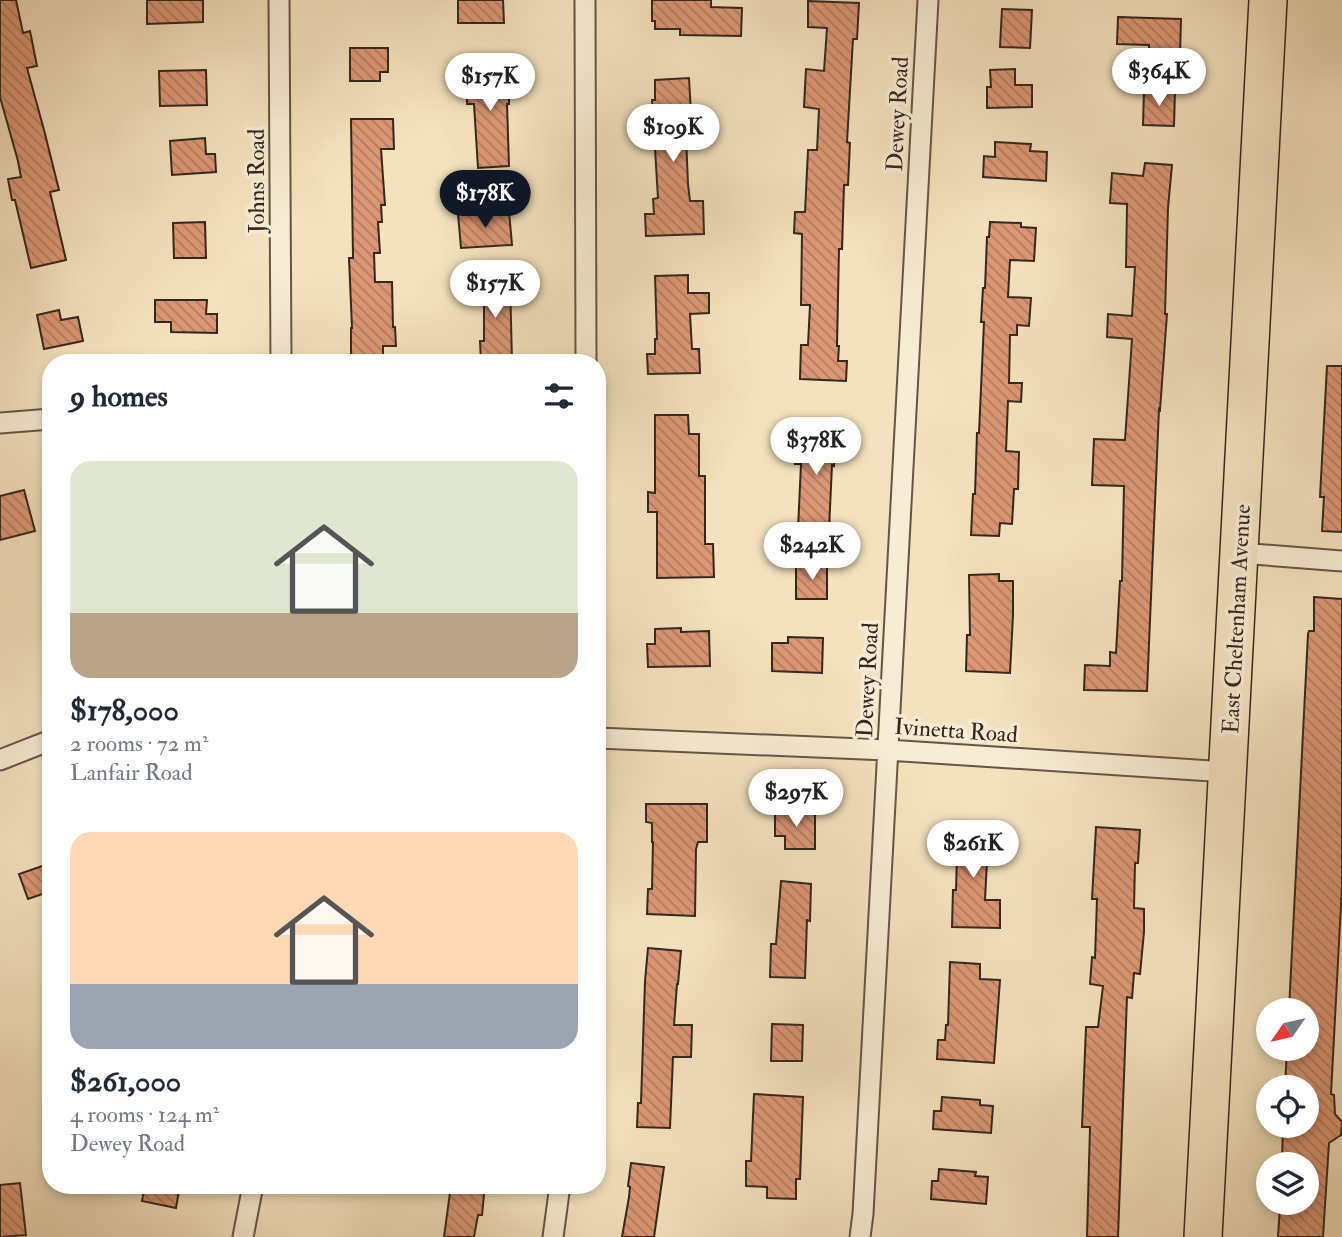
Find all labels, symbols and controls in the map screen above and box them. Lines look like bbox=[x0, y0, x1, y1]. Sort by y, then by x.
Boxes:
pin: $364K bbox=[1110, 48, 1208, 108]
pin: $157K bbox=[441, 54, 539, 113]
street label: Dewey Road bbox=[880, 56, 915, 172]
text: $364K bbox=[1128, 56, 1190, 85]
text: $157K bbox=[461, 61, 519, 90]
pin: $109K bbox=[624, 104, 722, 164]
text: $109K bbox=[643, 112, 703, 141]
street label: Johns Road bbox=[242, 129, 271, 234]
pin: $178K bbox=[436, 170, 534, 230]
text: $178K bbox=[456, 178, 514, 207]
pin: $157K bbox=[446, 260, 544, 320]
text: $157K bbox=[466, 268, 524, 297]
icon: filters bbox=[540, 377, 578, 415]
text: 9 homes bbox=[70, 378, 168, 415]
pin: $378K bbox=[767, 418, 865, 477]
text: $378K bbox=[786, 425, 846, 454]
street label: East Cheltenham Avenue bbox=[1216, 503, 1257, 735]
icon: home bbox=[261, 506, 387, 632]
pin: $242K bbox=[763, 522, 861, 582]
text: $242K bbox=[780, 530, 844, 559]
street label: Dewey Road bbox=[850, 622, 885, 738]
text: $178,000 bbox=[70, 692, 179, 729]
street label: Ivinetta Road bbox=[893, 712, 1019, 749]
text: 2 rooms · 72 m² bbox=[70, 729, 208, 758]
text: Lanfair Road bbox=[70, 758, 193, 787]
pin: $297K bbox=[747, 770, 845, 829]
text: $297K bbox=[764, 777, 828, 806]
pin: $261K bbox=[924, 820, 1022, 880]
text: $261K bbox=[943, 828, 1003, 857]
icon: home bbox=[261, 877, 387, 1003]
north arrow bbox=[1256, 998, 1320, 1060]
map controls bbox=[1256, 998, 1319, 1215]
text: $261,000 bbox=[70, 1063, 181, 1100]
button: locate bbox=[1256, 1075, 1319, 1138]
text: 4 rooms · 124 m² bbox=[70, 1100, 219, 1129]
text: Dewey Road bbox=[70, 1129, 185, 1158]
button: layers bbox=[1256, 1152, 1319, 1215]

